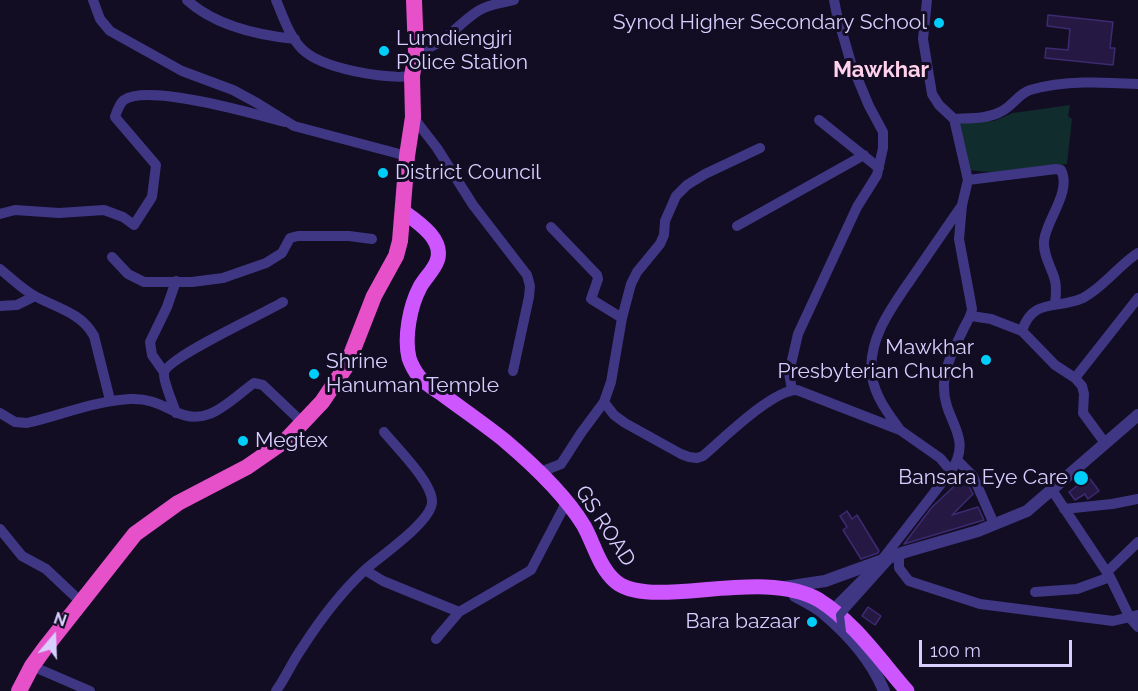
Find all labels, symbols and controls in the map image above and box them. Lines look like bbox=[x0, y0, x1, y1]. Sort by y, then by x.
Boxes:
place label: Synod Higher Secondary School bbox=[613, 10, 927, 36]
marker: Synod Higher Secondary School bbox=[932, 16, 946, 30]
place label: Lumdiengjri Police Station bbox=[396, 26, 528, 76]
marker: Lumdiengjri Police Station bbox=[377, 44, 391, 58]
district label: Mawkhar bbox=[833, 57, 929, 83]
place label: District Council bbox=[395, 160, 541, 186]
marker: District Council bbox=[376, 166, 390, 180]
place label: Mawkhar Presbyterian Church bbox=[777, 335, 974, 385]
place label: Shrine Hanuman Temple bbox=[326, 349, 499, 399]
marker: Mawkhar Presbyterian Church bbox=[979, 353, 993, 367]
marker: Shrine Hanuman Temple bbox=[307, 367, 321, 381]
place label: Megtex bbox=[255, 428, 328, 454]
marker: Megtex bbox=[236, 434, 250, 448]
place label: Bansara Eye Care bbox=[898, 465, 1068, 491]
marker: Bansara Eye Care bbox=[1072, 469, 1090, 487]
street label: GS ROAD bbox=[570, 481, 640, 571]
north arrow bbox=[24, 607, 84, 667]
text: N bbox=[51, 609, 69, 630]
place label: Bara bazaar bbox=[685, 609, 800, 635]
marker: Bara bazaar bbox=[805, 615, 819, 629]
scale bar bbox=[922, 628, 1075, 666]
text: 100 m bbox=[930, 640, 981, 661]

